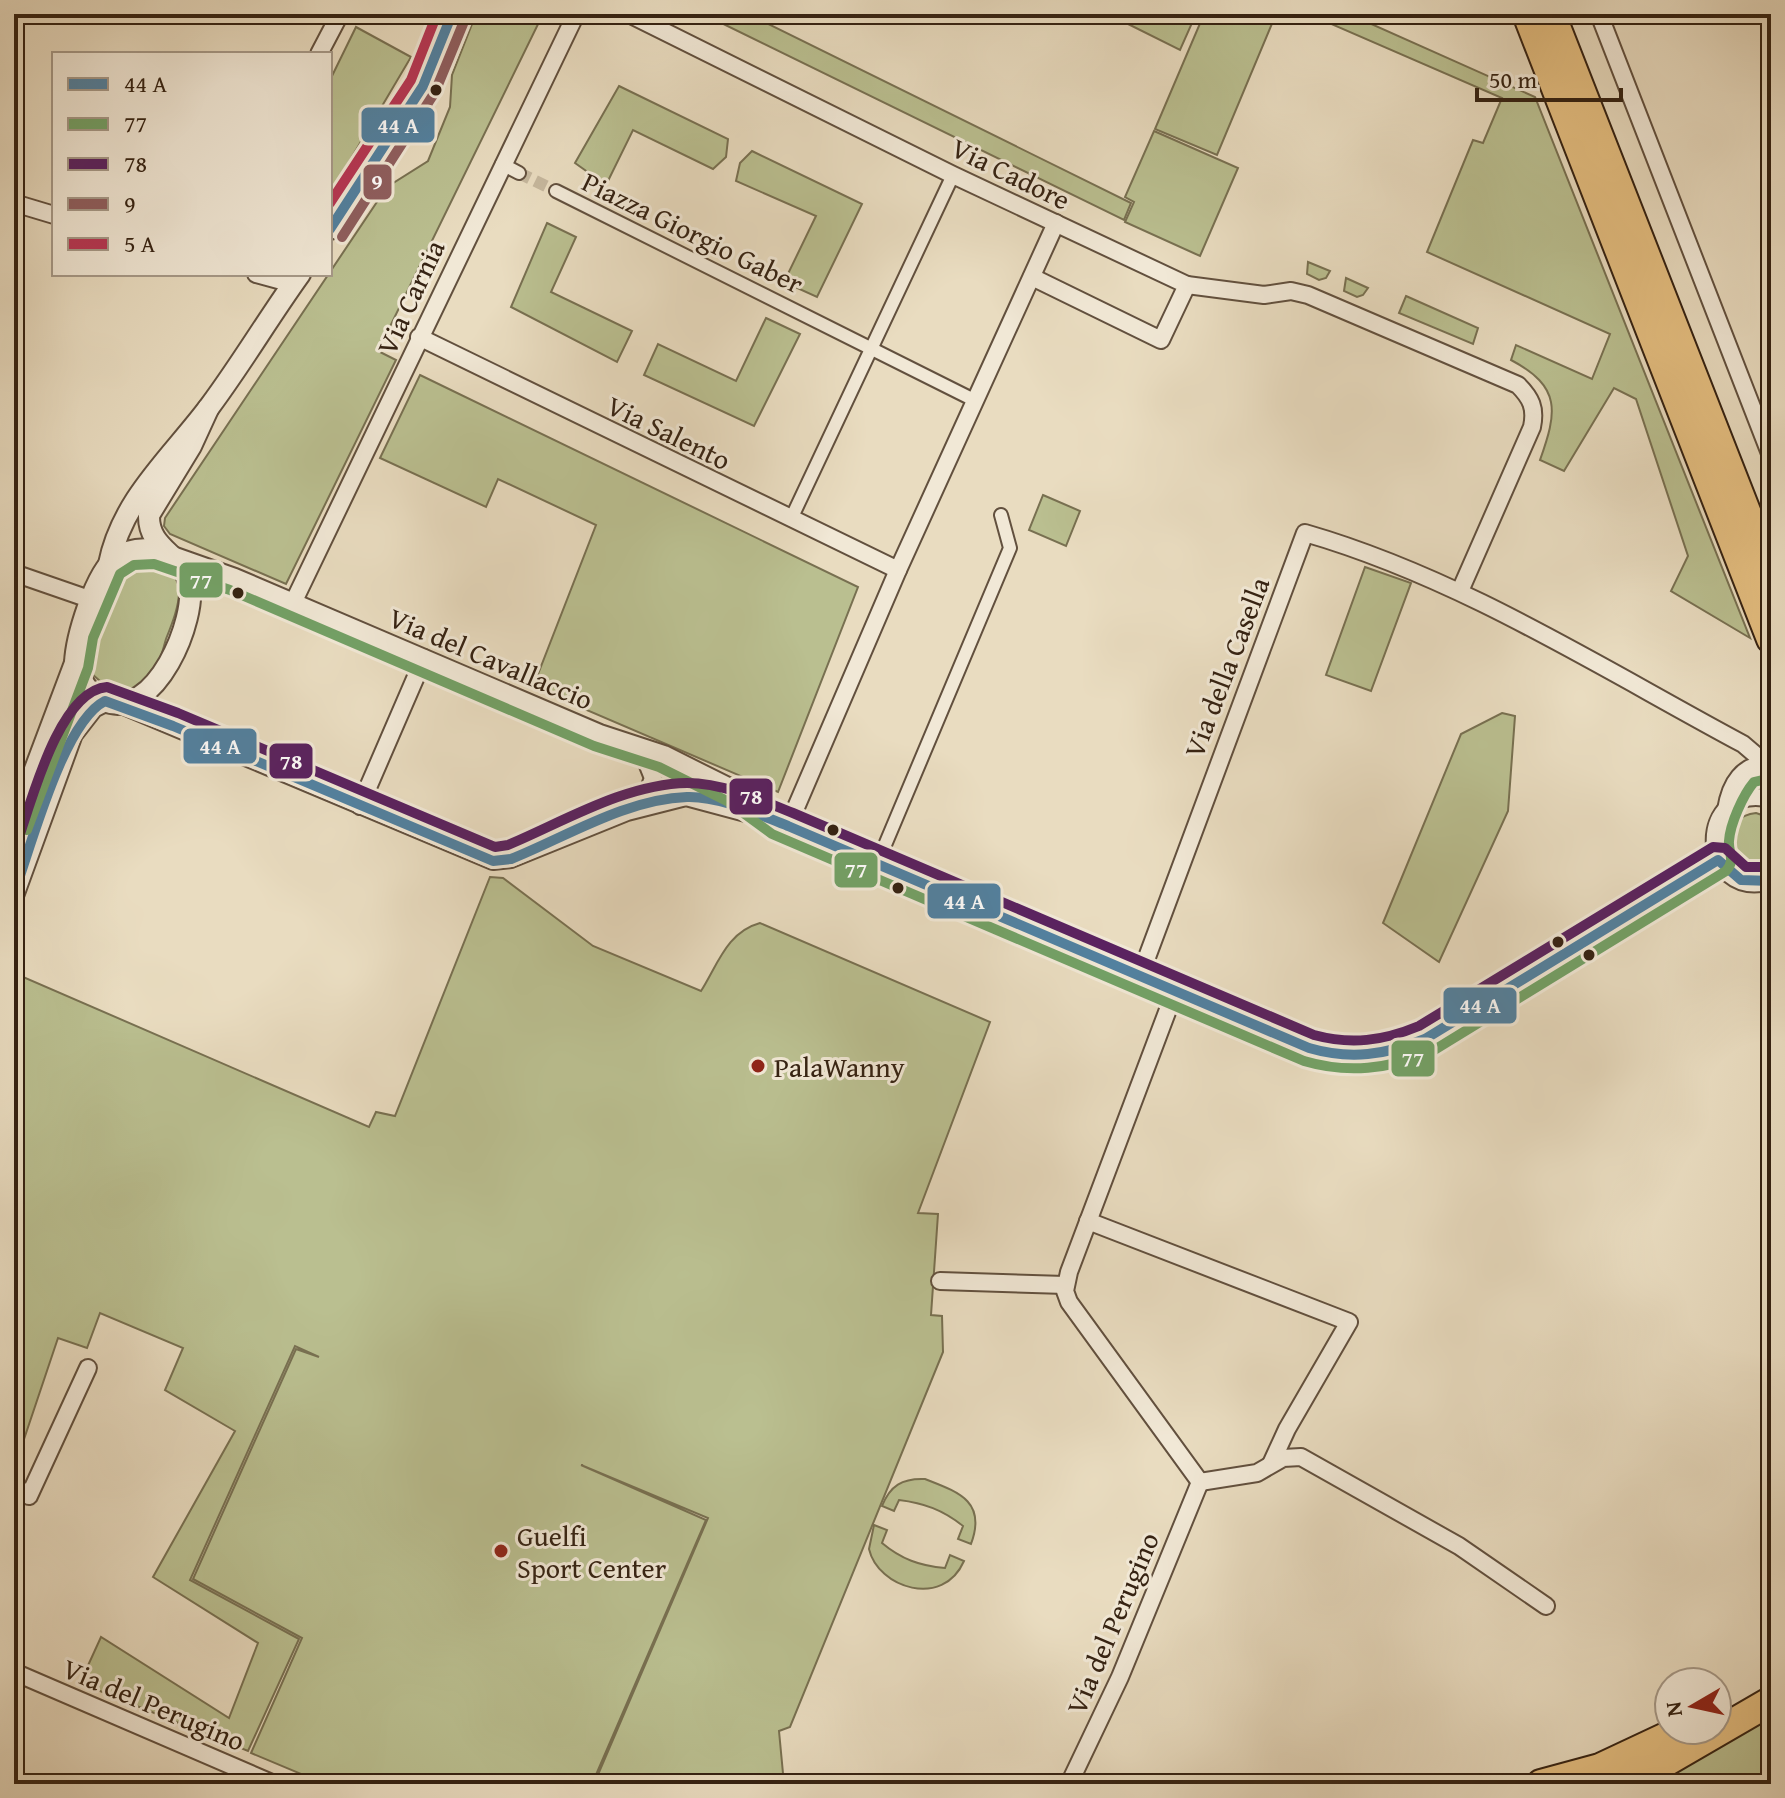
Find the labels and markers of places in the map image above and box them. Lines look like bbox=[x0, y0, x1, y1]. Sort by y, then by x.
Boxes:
unlabelled marker bbox=[428, 82, 444, 98]
unlabelled marker bbox=[230, 585, 246, 601]
unlabelled marker bbox=[825, 822, 841, 838]
unlabelled marker bbox=[890, 880, 906, 896]
unlabelled marker bbox=[1550, 934, 1566, 950]
unlabelled marker bbox=[1581, 947, 1597, 963]
place label: PalaWanny bbox=[774, 1046, 905, 1087]
marker: PalaWanny bbox=[749, 1057, 767, 1075]
place label: Guelfi Sport Center bbox=[517, 1515, 667, 1588]
marker: Guelfi Sport Center bbox=[492, 1542, 510, 1560]

